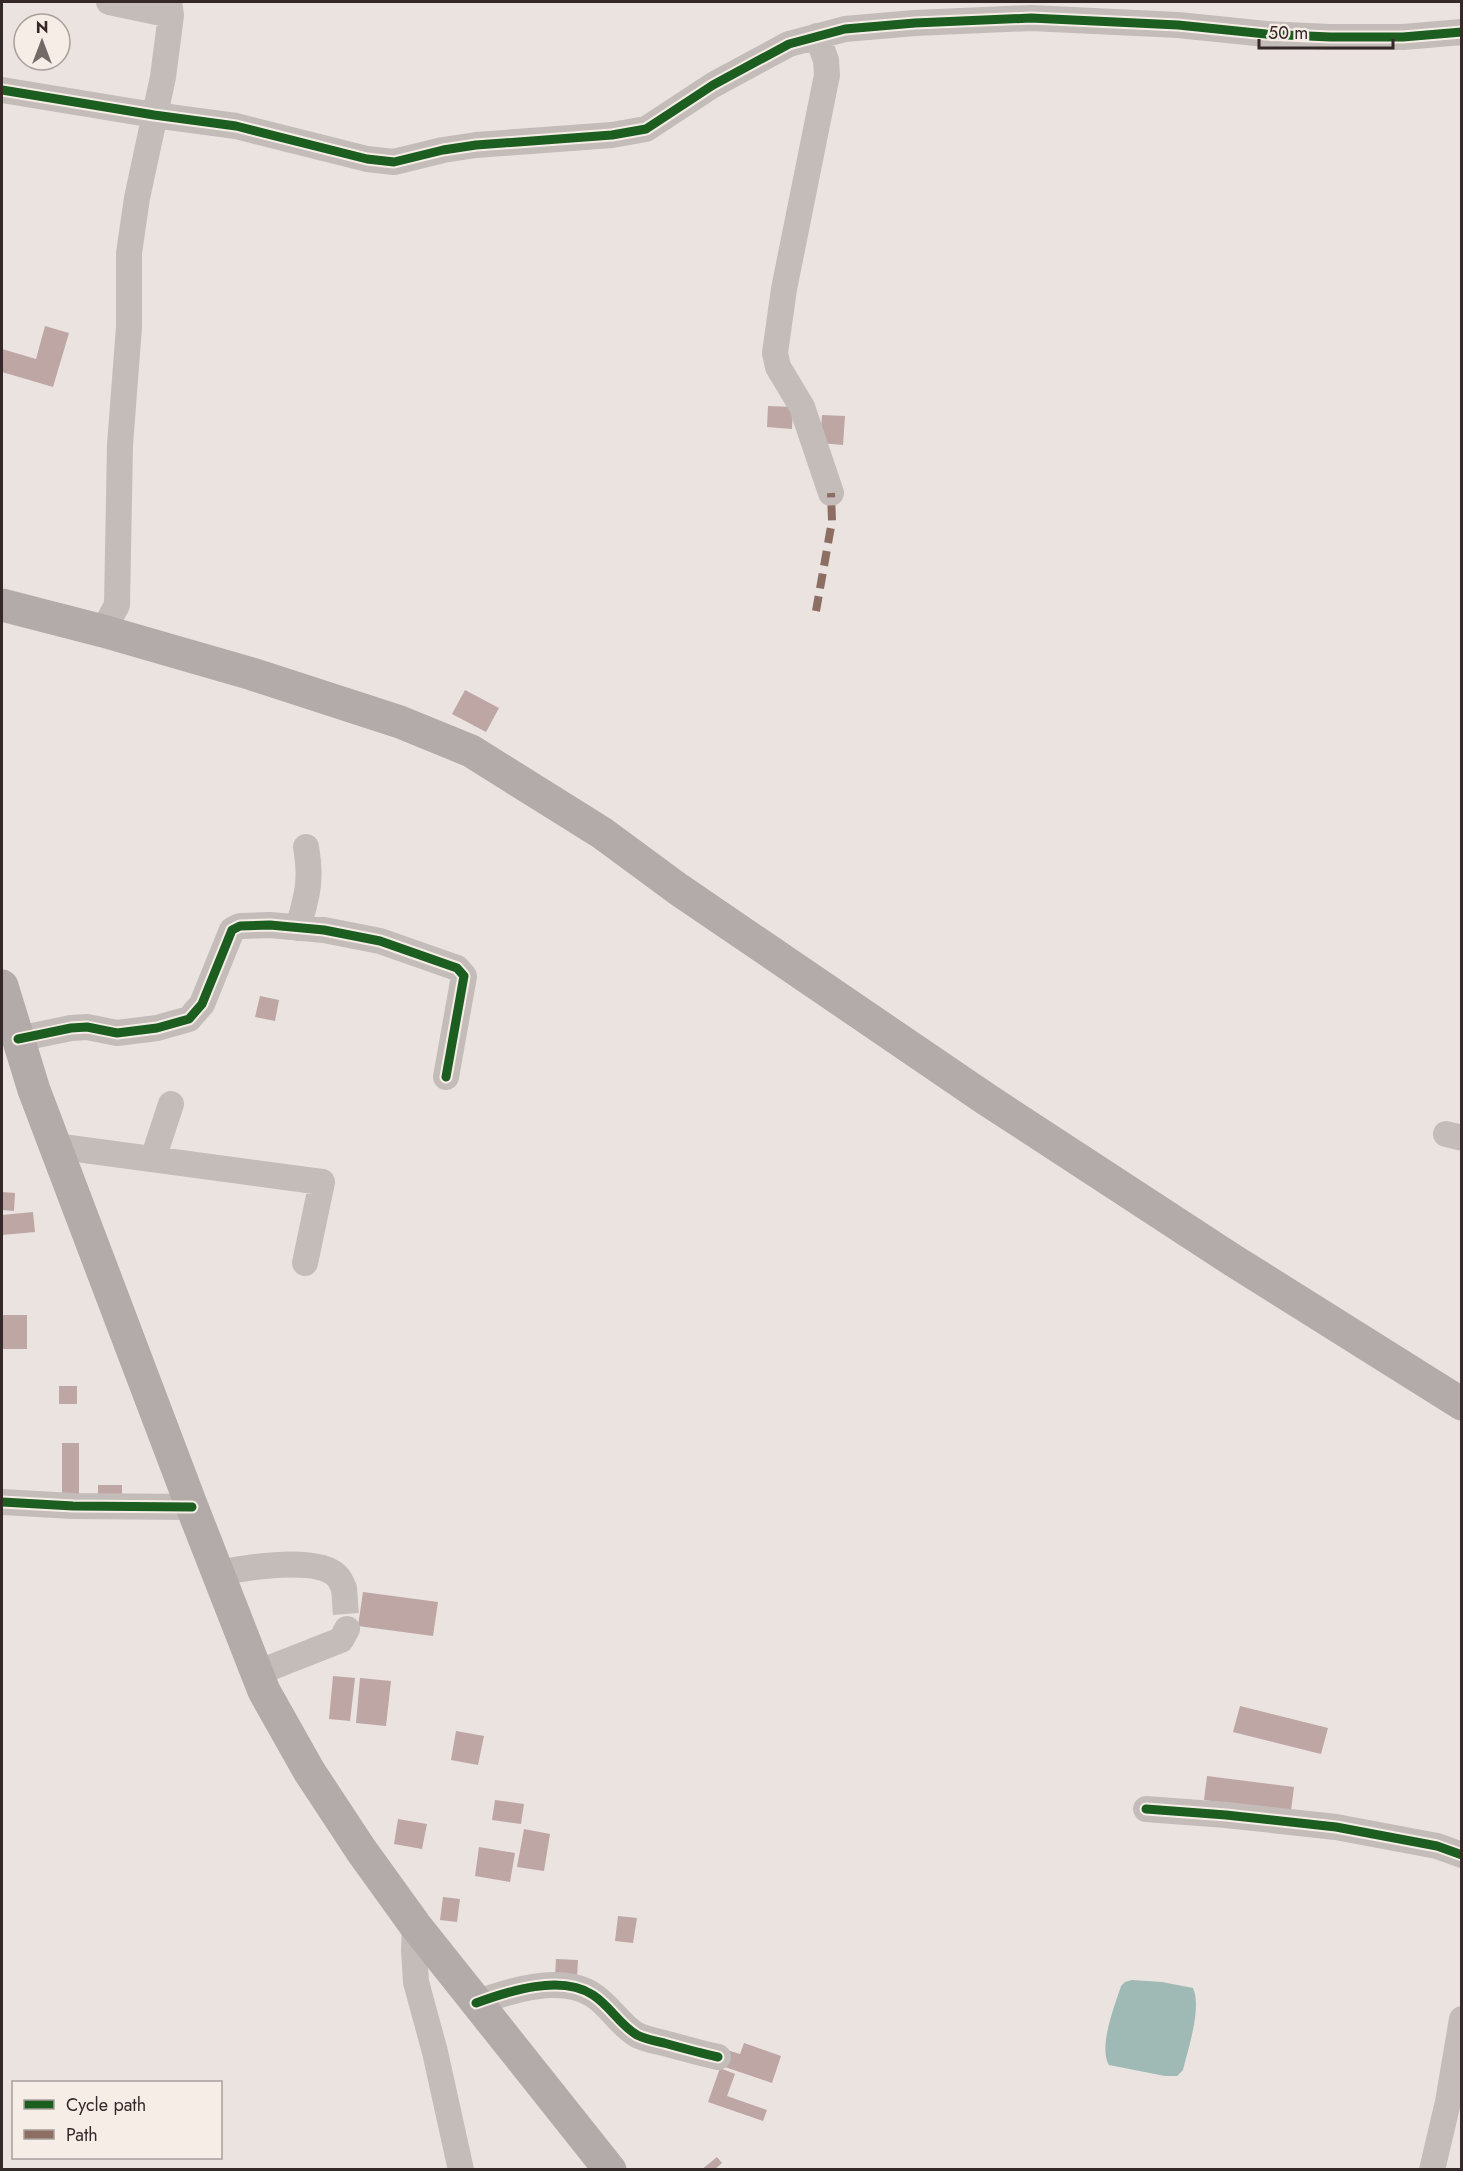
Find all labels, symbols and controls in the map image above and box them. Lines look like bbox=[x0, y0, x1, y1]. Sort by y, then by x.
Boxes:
north arrow bbox=[12, 12, 72, 72]
scale bar bbox=[1259, 12, 1392, 50]
text: N bbox=[36, 16, 48, 39]
text: 50 m bbox=[1268, 20, 1308, 46]
legend bbox=[12, 2081, 222, 2159]
text: Cycle path bbox=[66, 2092, 146, 2118]
text: Path bbox=[66, 2122, 98, 2148]

